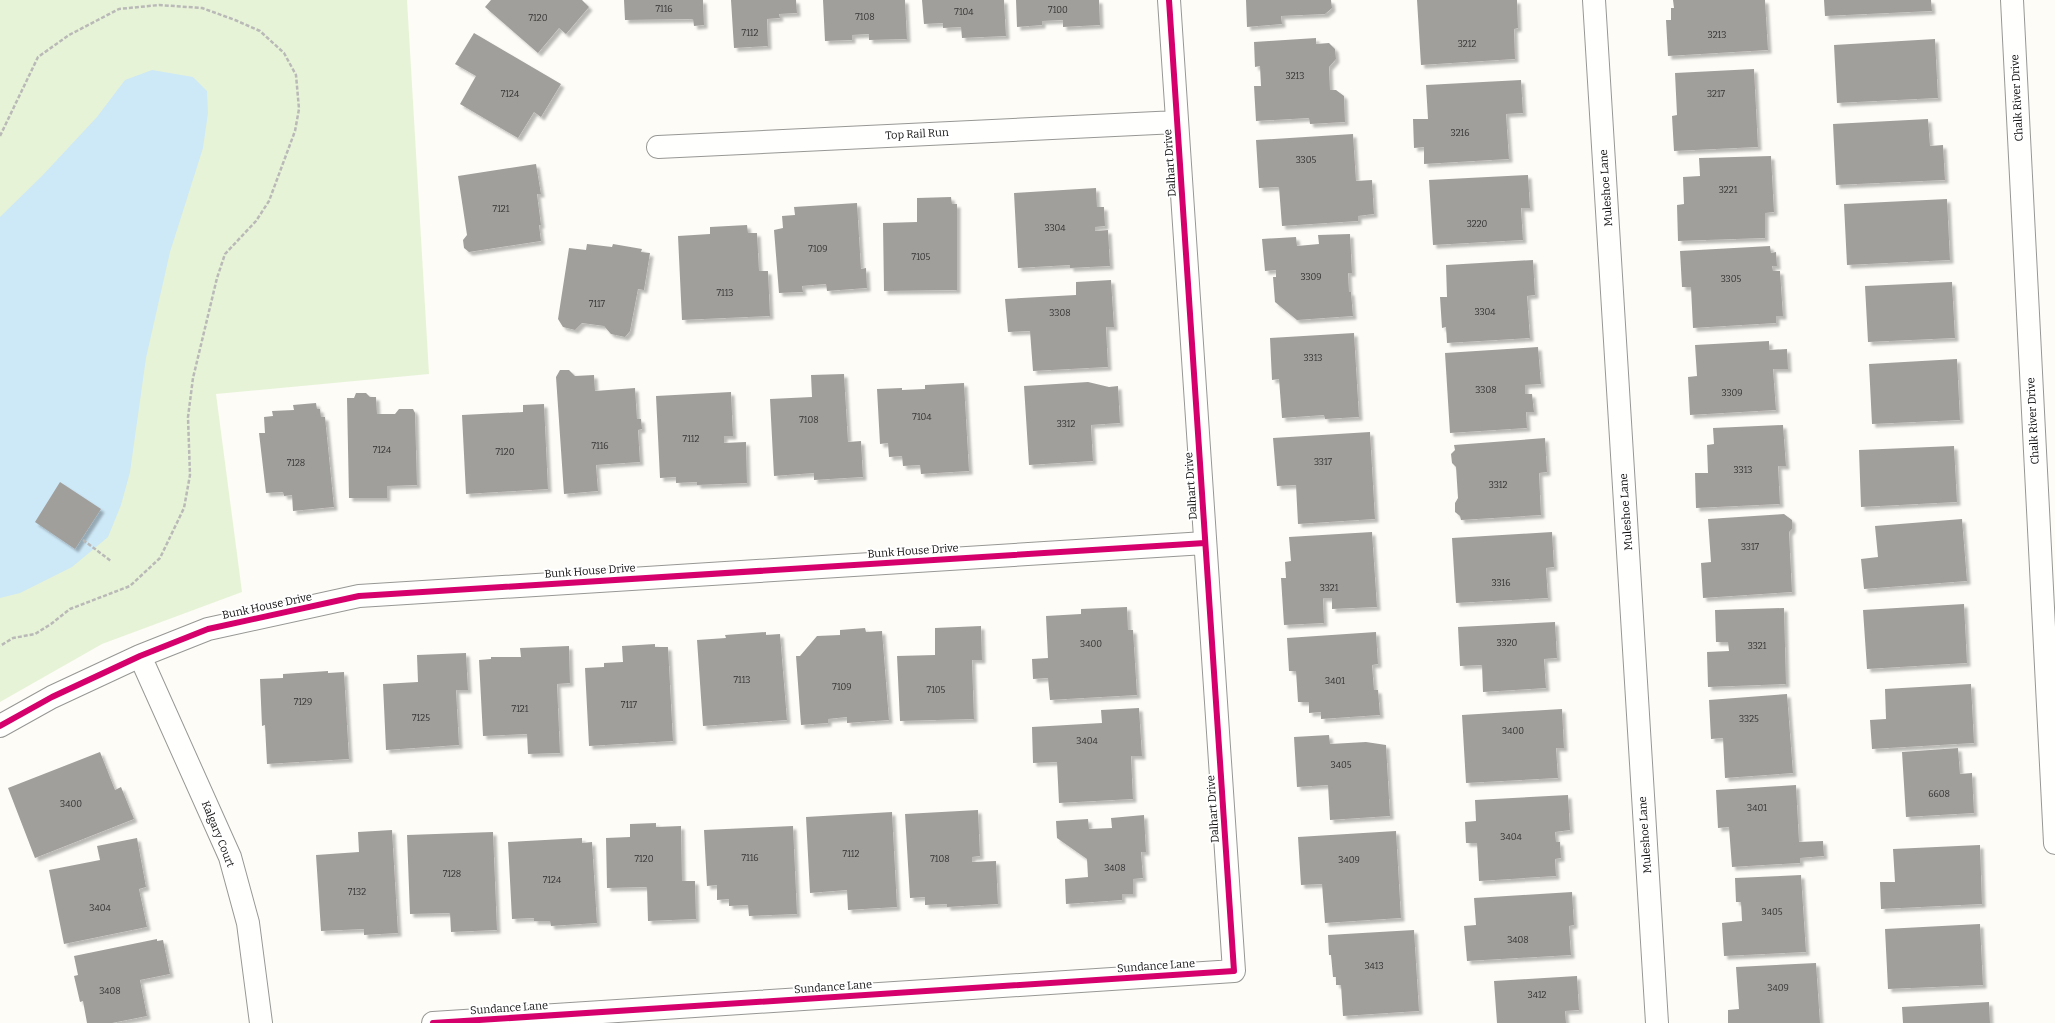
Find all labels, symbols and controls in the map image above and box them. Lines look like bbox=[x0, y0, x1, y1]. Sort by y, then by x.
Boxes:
house number: 7116 bbox=[655, 4, 673, 14]
house number: 7100 bbox=[1048, 5, 1068, 15]
house number: 7104 bbox=[954, 7, 974, 17]
house number: 7108 bbox=[855, 12, 875, 22]
house number: 7120 bbox=[529, 13, 548, 23]
house number: 7112 bbox=[742, 28, 758, 38]
house number: 3213 bbox=[1708, 30, 1726, 40]
house number: 3212 bbox=[1458, 39, 1476, 49]
street label: Chalk River Drive bbox=[2008, 54, 2026, 142]
house number: 3213 bbox=[1286, 71, 1304, 81]
house number: 7124 bbox=[501, 89, 520, 99]
house number: 3217 bbox=[1707, 89, 1726, 99]
street label: Top Rail Run bbox=[885, 126, 949, 142]
house number: 3216 bbox=[1451, 128, 1469, 138]
street label: Dalhart Drive bbox=[1161, 129, 1179, 197]
street label: Muleshoe Lane bbox=[1597, 149, 1615, 227]
house number: 3305 bbox=[1296, 155, 1317, 165]
house number: 3221 bbox=[1719, 185, 1738, 195]
house number: 7121 bbox=[493, 204, 510, 214]
house number: 3220 bbox=[1467, 219, 1488, 229]
house number: 3304 bbox=[1044, 223, 1066, 233]
house number: 7109 bbox=[808, 244, 828, 254]
house number: 7105 bbox=[912, 252, 931, 262]
house number: 3309 bbox=[1300, 272, 1322, 282]
house number: 3305 bbox=[1721, 274, 1742, 284]
house number: 7113 bbox=[716, 288, 734, 298]
house number: 7117 bbox=[589, 299, 606, 309]
house number: 3304 bbox=[1474, 307, 1496, 317]
house number: 3308 bbox=[1049, 308, 1071, 318]
house number: 3313 bbox=[1304, 353, 1322, 363]
street label: Chalk River Drive bbox=[2024, 377, 2042, 465]
house number: 3308 bbox=[1475, 385, 1497, 395]
house number: 3309 bbox=[1721, 388, 1743, 398]
house number: 7104 bbox=[912, 412, 932, 422]
house number: 7108 bbox=[799, 415, 819, 425]
house number: 3312 bbox=[1057, 419, 1075, 429]
house number: 7112 bbox=[683, 434, 699, 444]
house number: 7116 bbox=[591, 441, 609, 451]
house number: 7124 bbox=[373, 445, 392, 455]
house number: 7120 bbox=[496, 447, 515, 457]
street label: Dalhart Drive bbox=[1182, 452, 1200, 520]
house number: 3317 bbox=[1314, 457, 1333, 467]
house number: 7128 bbox=[287, 458, 305, 468]
house number: 3313 bbox=[1734, 465, 1752, 475]
street label: Muleshoe Lane bbox=[1617, 473, 1635, 551]
house number: 3312 bbox=[1489, 480, 1507, 490]
street label: Bunk House Drive bbox=[867, 541, 959, 561]
house number: 3317 bbox=[1741, 542, 1760, 552]
street label: Bunk House Drive bbox=[544, 561, 636, 581]
house number: 3316 bbox=[1491, 578, 1511, 588]
house number: 3321 bbox=[1320, 583, 1339, 593]
street label: Bunk House Drive bbox=[221, 590, 313, 622]
house number: 3320 bbox=[1497, 638, 1518, 648]
house number: 3400 bbox=[1080, 639, 1102, 649]
house number: 3321 bbox=[1748, 641, 1767, 651]
house number: 7113 bbox=[733, 675, 751, 685]
house number: 3401 bbox=[1325, 676, 1345, 686]
house number: 7109 bbox=[832, 682, 852, 692]
house number: 7105 bbox=[927, 685, 946, 695]
house number: 7129 bbox=[294, 697, 312, 707]
house number: 7117 bbox=[621, 700, 638, 710]
house number: 7121 bbox=[512, 704, 529, 714]
house number: 7125 bbox=[412, 713, 430, 723]
house number: 3325 bbox=[1739, 714, 1759, 724]
house number: 3400 bbox=[1502, 726, 1524, 736]
house number: 3404 bbox=[1076, 736, 1098, 746]
house number: 3405 bbox=[1331, 760, 1352, 770]
street label: Dalhart Drive bbox=[1204, 775, 1222, 843]
house number: 6608 bbox=[1928, 789, 1950, 799]
street label: Muleshoe Lane bbox=[1636, 796, 1654, 874]
house number: 3400 bbox=[60, 799, 82, 809]
street label: Kalgary Court bbox=[199, 799, 237, 869]
house number: 3401 bbox=[1747, 803, 1767, 813]
house number: 3404 bbox=[1500, 832, 1522, 842]
house number: 7112 bbox=[843, 849, 859, 859]
house number: 7116 bbox=[741, 853, 759, 863]
house number: 7120 bbox=[635, 854, 654, 864]
house number: 7108 bbox=[930, 854, 950, 864]
house number: 3409 bbox=[1338, 855, 1360, 865]
house number: 3408 bbox=[1104, 863, 1126, 873]
house number: 7128 bbox=[443, 869, 461, 879]
house number: 7124 bbox=[543, 875, 562, 885]
house number: 7132 bbox=[348, 887, 366, 897]
house number: 3404 bbox=[89, 903, 111, 913]
house number: 3405 bbox=[1762, 907, 1783, 917]
house number: 3408 bbox=[1507, 935, 1529, 945]
street label: Sundance Lane bbox=[1117, 957, 1195, 975]
house number: 3413 bbox=[1364, 961, 1384, 971]
street label: Sundance Lane bbox=[794, 978, 872, 996]
house number: 3409 bbox=[1767, 983, 1789, 993]
house number: 3408 bbox=[99, 986, 121, 996]
house number: 3412 bbox=[1528, 990, 1547, 1000]
street label: Sundance Lane bbox=[470, 999, 548, 1017]

